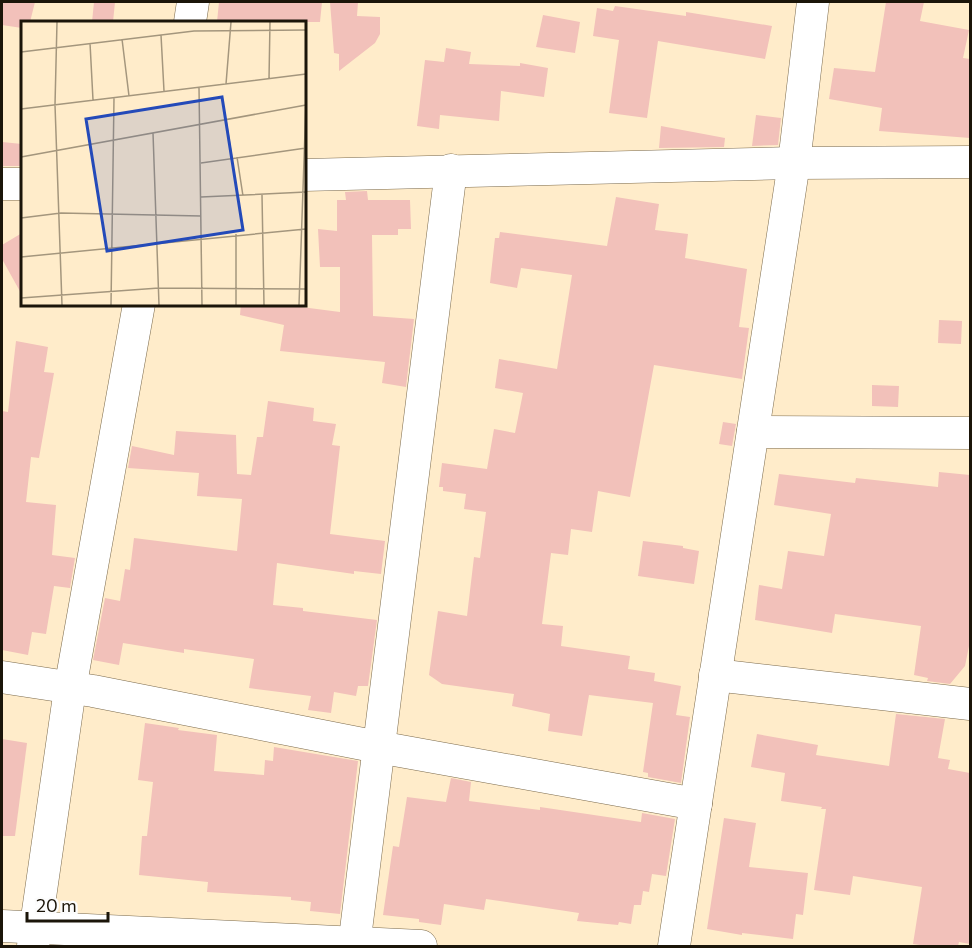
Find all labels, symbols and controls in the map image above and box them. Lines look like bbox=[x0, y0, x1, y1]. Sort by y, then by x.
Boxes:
inset map bbox=[21, 21, 306, 306]
scale bar bbox=[27, 885, 108, 923]
text: 20 m bbox=[36, 894, 77, 916]

